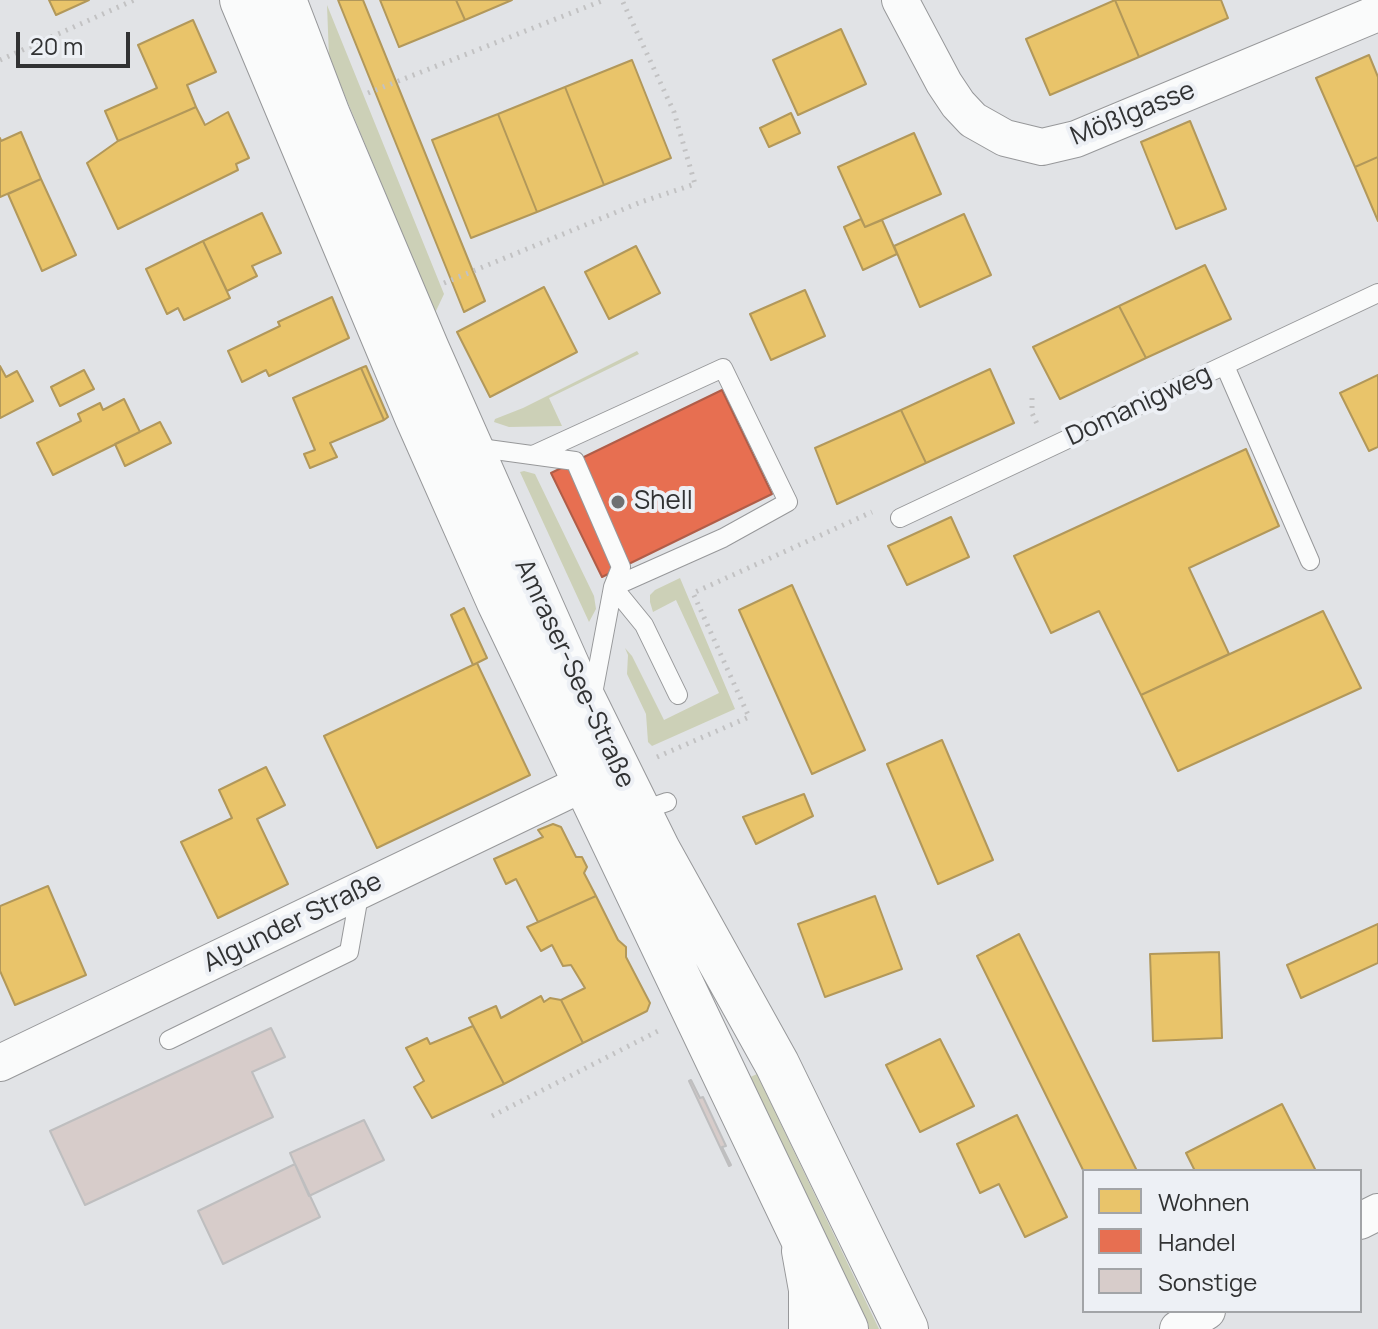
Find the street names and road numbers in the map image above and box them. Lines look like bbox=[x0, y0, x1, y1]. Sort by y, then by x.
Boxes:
street label: Mößlgasse bbox=[1066, 75, 1200, 153]
street label: Domanigweg bbox=[1062, 359, 1216, 453]
street label: Amraser-See-Straße bbox=[507, 555, 641, 793]
street label: Algunder Straße bbox=[199, 866, 387, 980]

